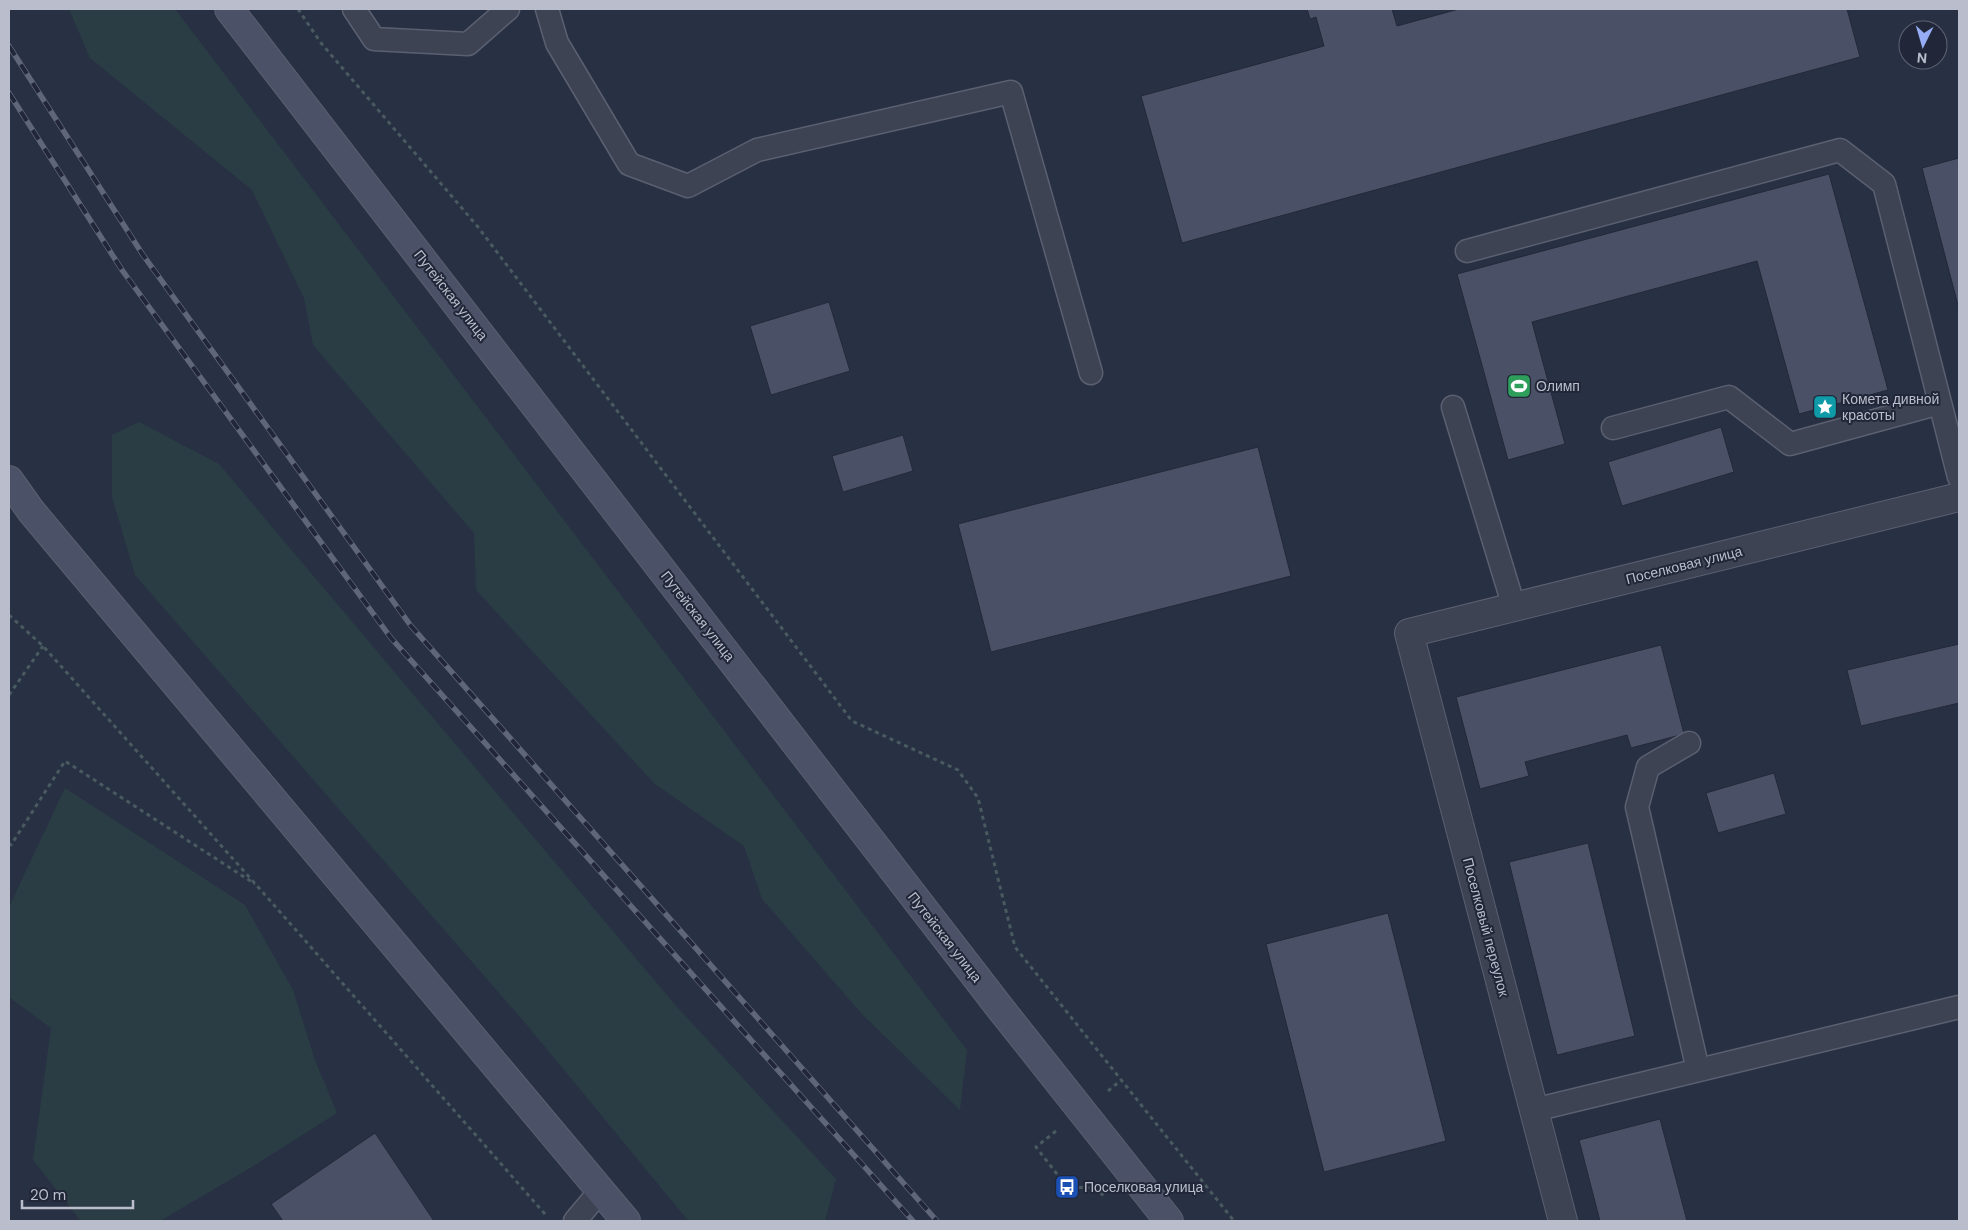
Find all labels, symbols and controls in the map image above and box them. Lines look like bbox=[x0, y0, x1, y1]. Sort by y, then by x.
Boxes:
north arrow bbox=[1898, 20, 1948, 70]
text: N bbox=[1916, 49, 1928, 67]
street label: Путейская улица bbox=[410, 246, 492, 344]
sports icon: Олимп bbox=[1506, 373, 1532, 399]
place label: Олимп bbox=[1536, 377, 1580, 395]
place label: Комета дивной красоты bbox=[1842, 390, 1939, 424]
place icon: Комета дивной красоты bbox=[1812, 394, 1838, 420]
street label: Поселковая улица bbox=[1624, 542, 1744, 588]
street label: Путейская улица bbox=[657, 567, 739, 665]
street label: Поселковый переулок bbox=[1459, 856, 1513, 999]
street label: Путейская улица bbox=[904, 888, 986, 986]
bus stop icon: Поселковая улица bbox=[1054, 1174, 1080, 1200]
scale bar bbox=[22, 1178, 134, 1210]
place label: Поселковая улица bbox=[1084, 1178, 1203, 1196]
text: 20 m bbox=[30, 1185, 66, 1205]

